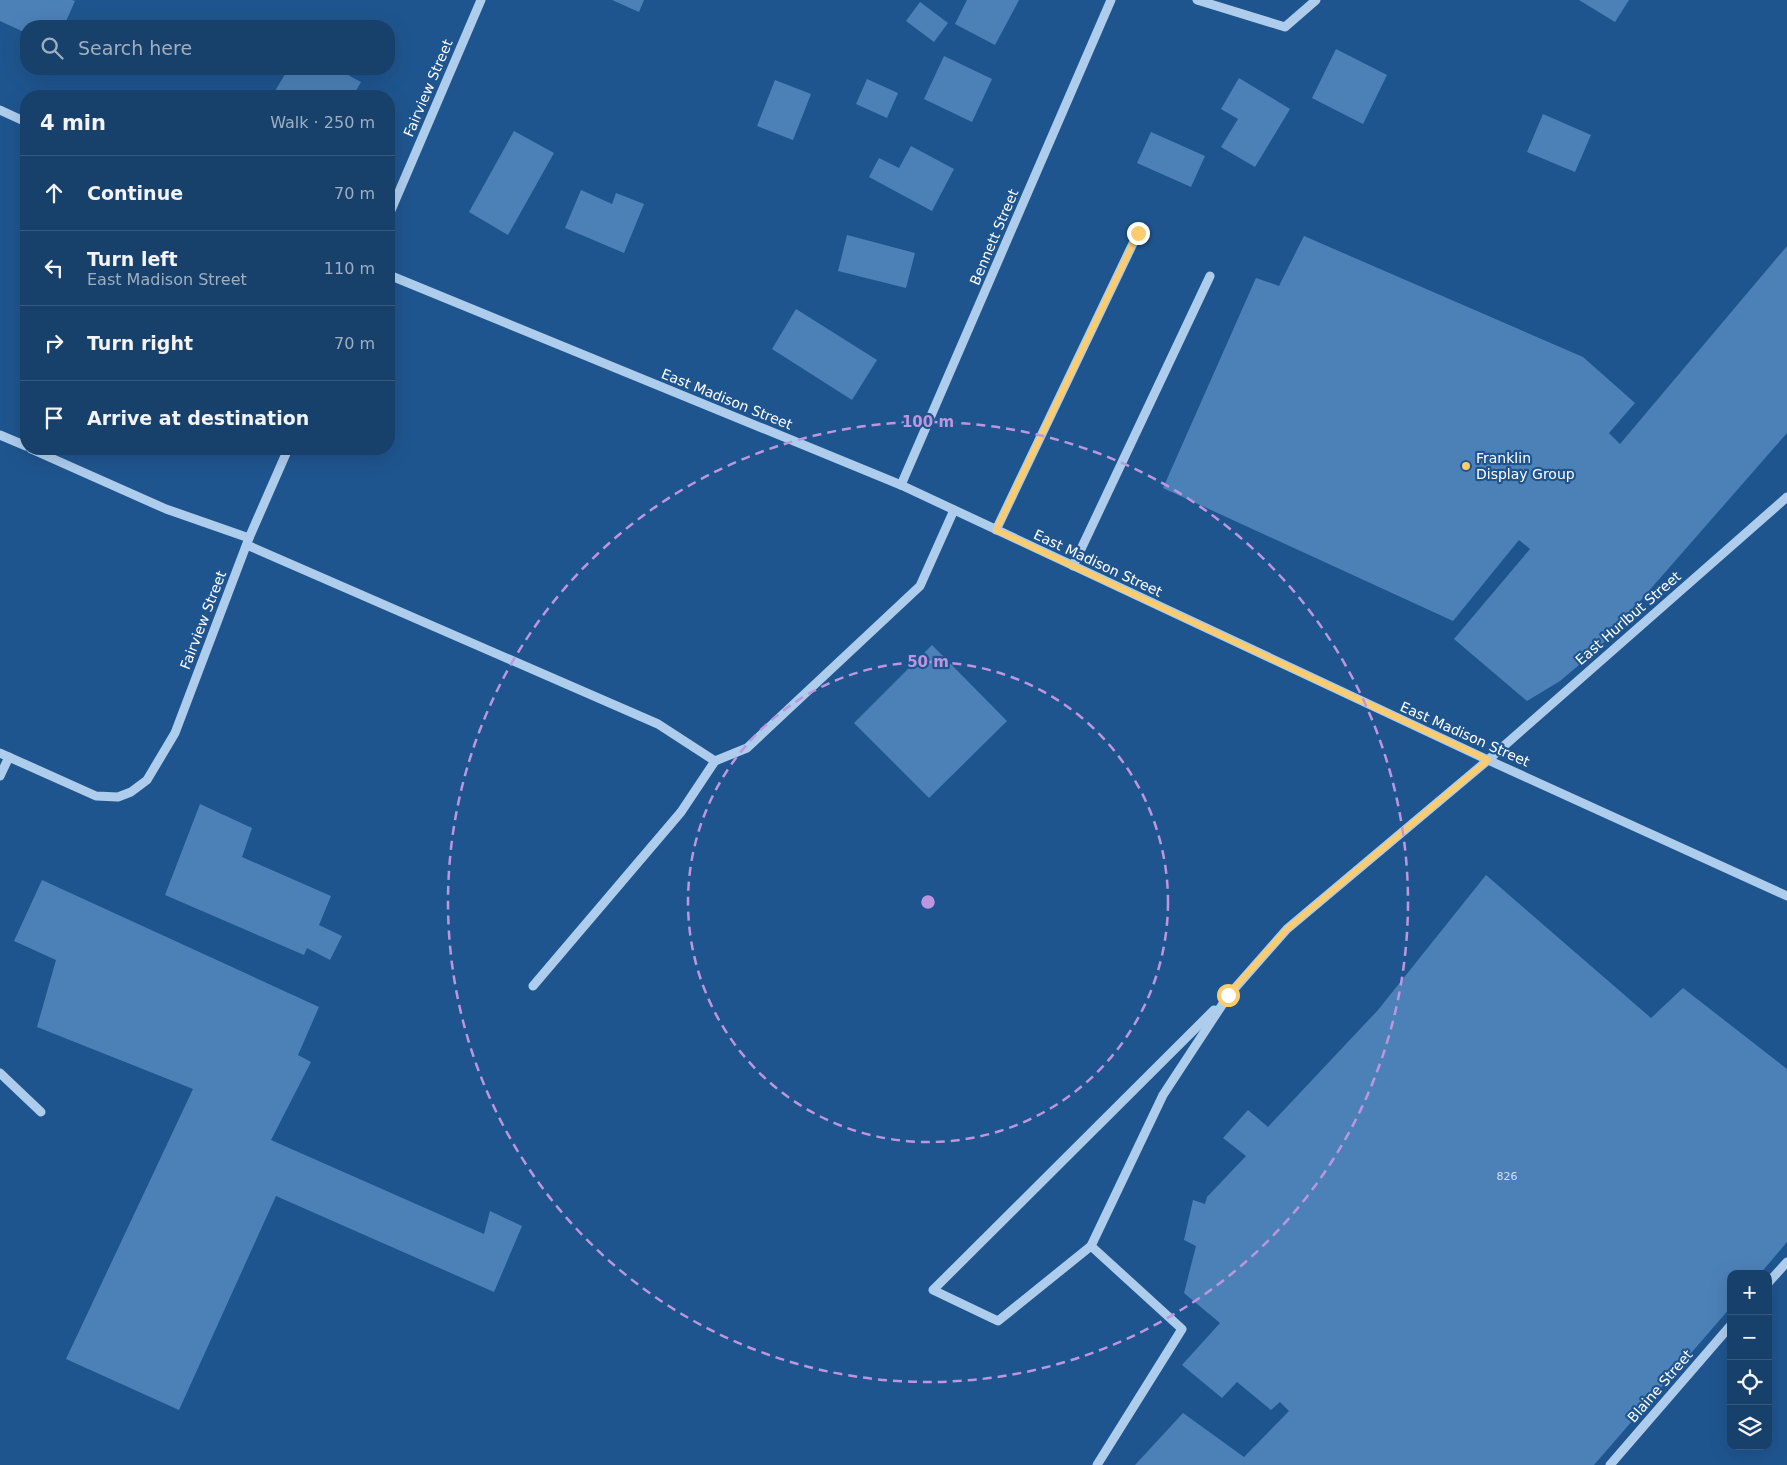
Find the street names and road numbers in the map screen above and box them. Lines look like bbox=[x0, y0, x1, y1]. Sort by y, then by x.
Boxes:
street label: Fairview Street bbox=[400, 36, 456, 139]
street label: Bennett Street bbox=[967, 186, 1022, 287]
street label: East Madison Street bbox=[659, 365, 795, 433]
street label: East Madison Street bbox=[1031, 526, 1165, 600]
street label: Fairview Street bbox=[177, 568, 229, 672]
street label: East Hurlbut Street bbox=[1572, 568, 1684, 668]
street label: East Madison Street bbox=[1398, 698, 1533, 770]
street label: Blaine Street bbox=[1624, 1346, 1696, 1425]

